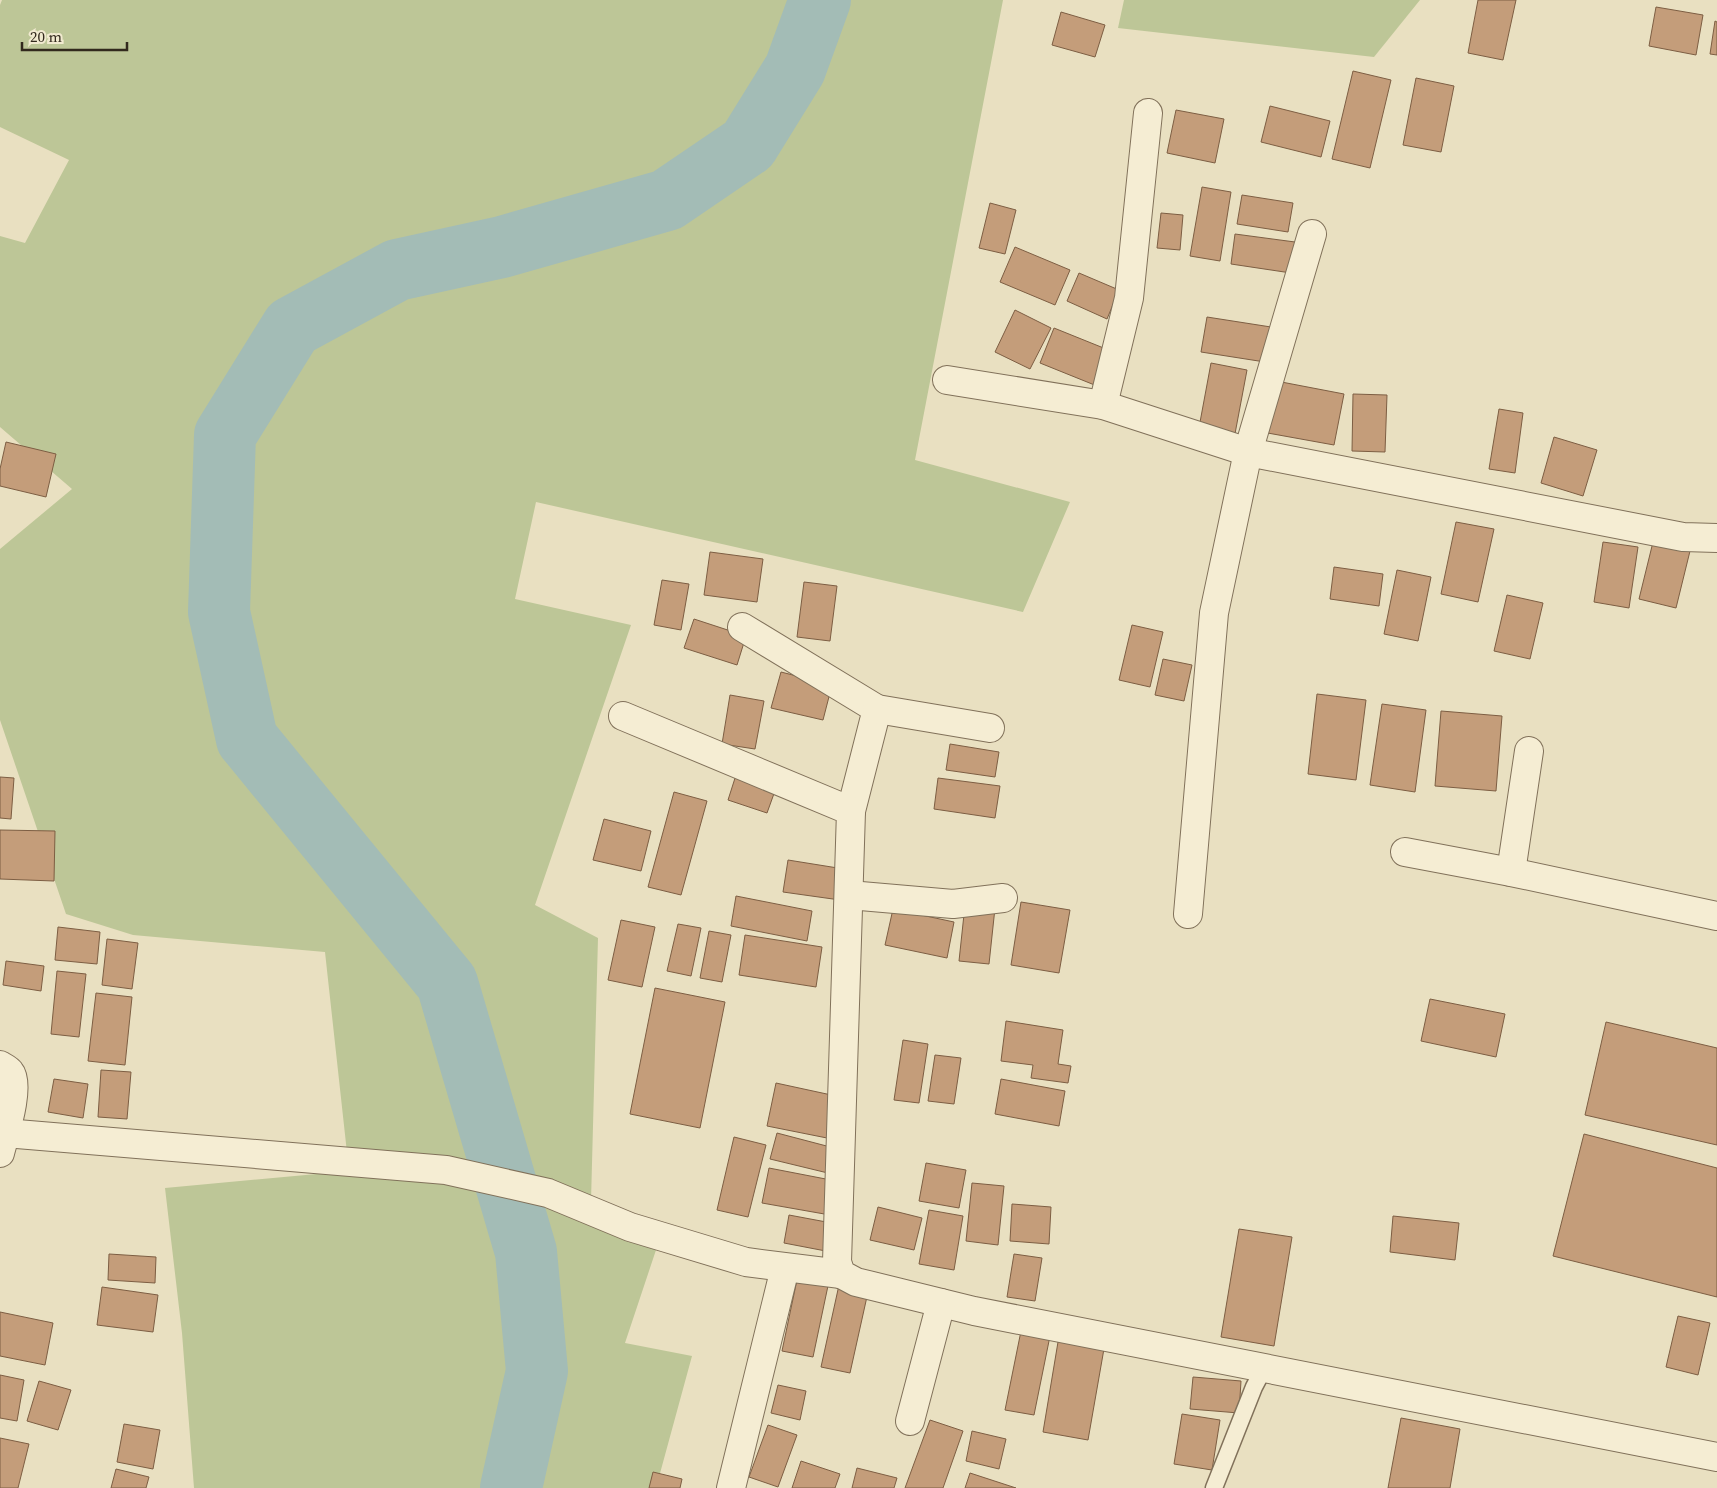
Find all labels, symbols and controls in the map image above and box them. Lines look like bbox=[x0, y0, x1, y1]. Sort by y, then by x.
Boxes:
scale bar bbox=[22, 20, 128, 52]
text: 20 m bbox=[30, 26, 62, 47]

